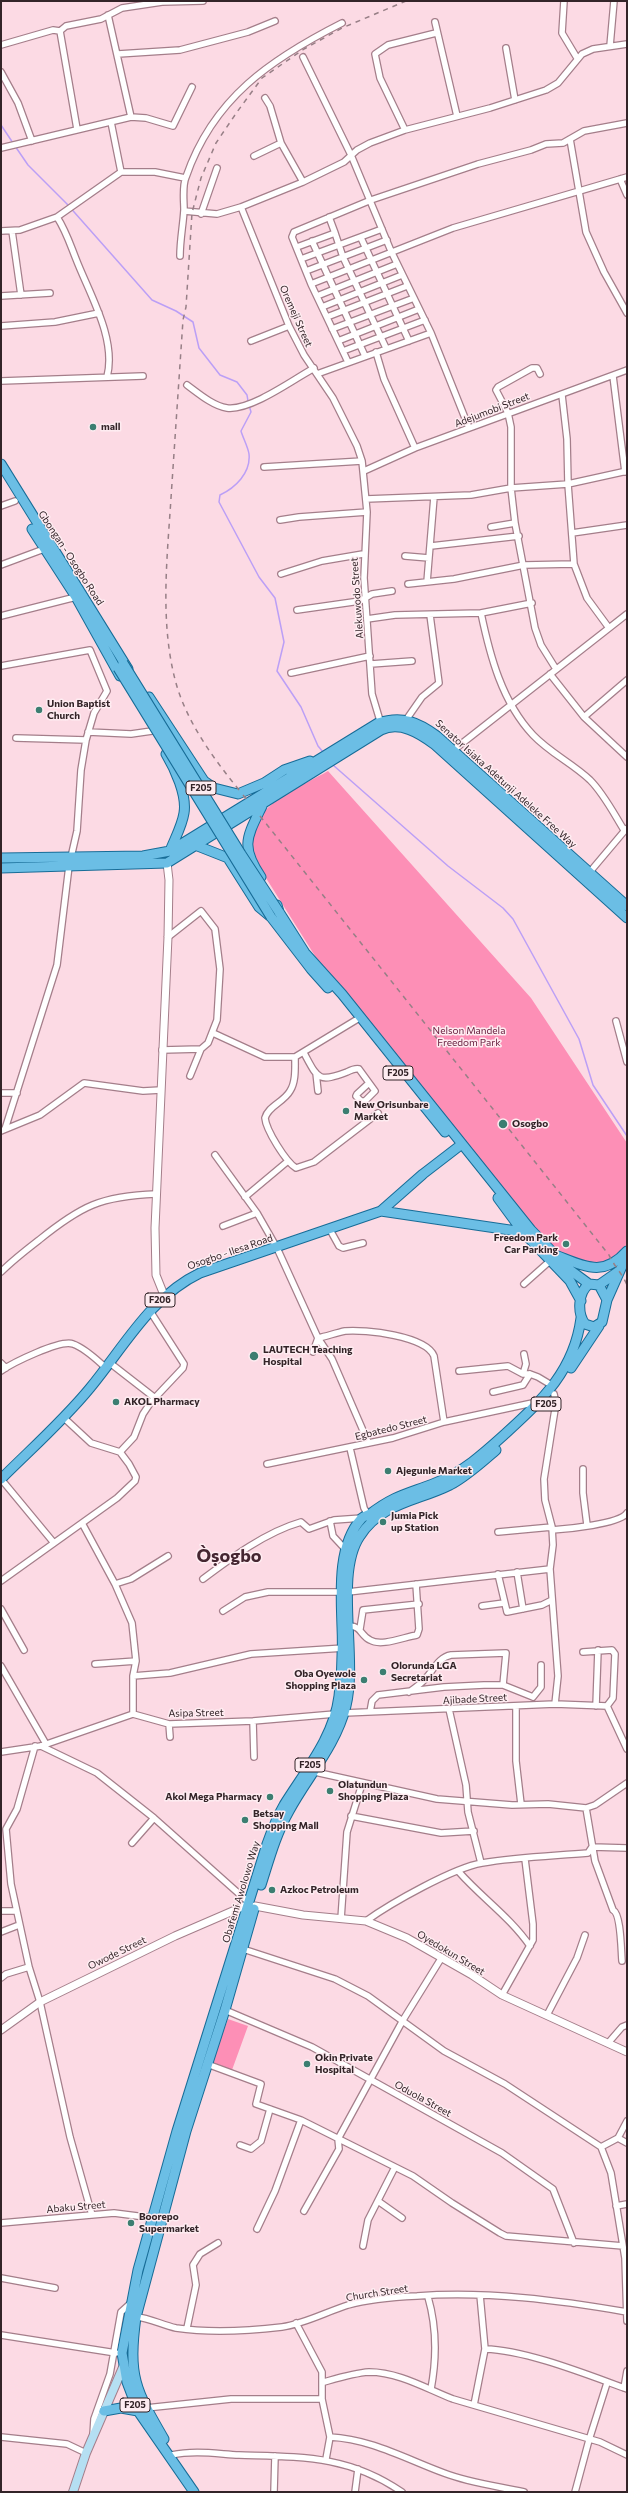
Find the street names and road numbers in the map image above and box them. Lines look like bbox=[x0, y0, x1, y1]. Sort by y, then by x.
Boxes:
street label: Oremeji Street bbox=[277, 283, 315, 349]
street label: Adejumobi Street bbox=[453, 390, 531, 430]
street label: Gbongan - Osogbo Road bbox=[36, 508, 106, 608]
street label: Alekuwodo Street bbox=[348, 557, 366, 639]
street label: Senator Isiaka Adetunji Adeleke Free Way bbox=[433, 717, 579, 851]
road number: F205 bbox=[186, 781, 216, 795]
road number: F205 bbox=[383, 1066, 413, 1080]
street label: Osogbo - Ilesa Road bbox=[186, 1232, 274, 1272]
road number: F206 bbox=[145, 1293, 175, 1307]
road number: F205 bbox=[531, 1397, 561, 1411]
street label: Egbatedo Street bbox=[354, 1413, 428, 1443]
street label: Ajibade Street bbox=[443, 1691, 507, 1707]
street label: Asipa Street bbox=[168, 1707, 224, 1719]
road number: F205 bbox=[295, 1758, 325, 1772]
street label: Obafemi Awolowo Way bbox=[220, 1840, 262, 1944]
street label: Oyedokun Street bbox=[415, 1928, 487, 1978]
street label: Owode Street bbox=[86, 1934, 148, 1972]
street label: Oduola Street bbox=[392, 2078, 454, 2120]
street label: Abaku Street bbox=[46, 2198, 106, 2216]
street label: Church Street bbox=[345, 2282, 409, 2304]
road number: F205 bbox=[120, 2398, 150, 2412]

